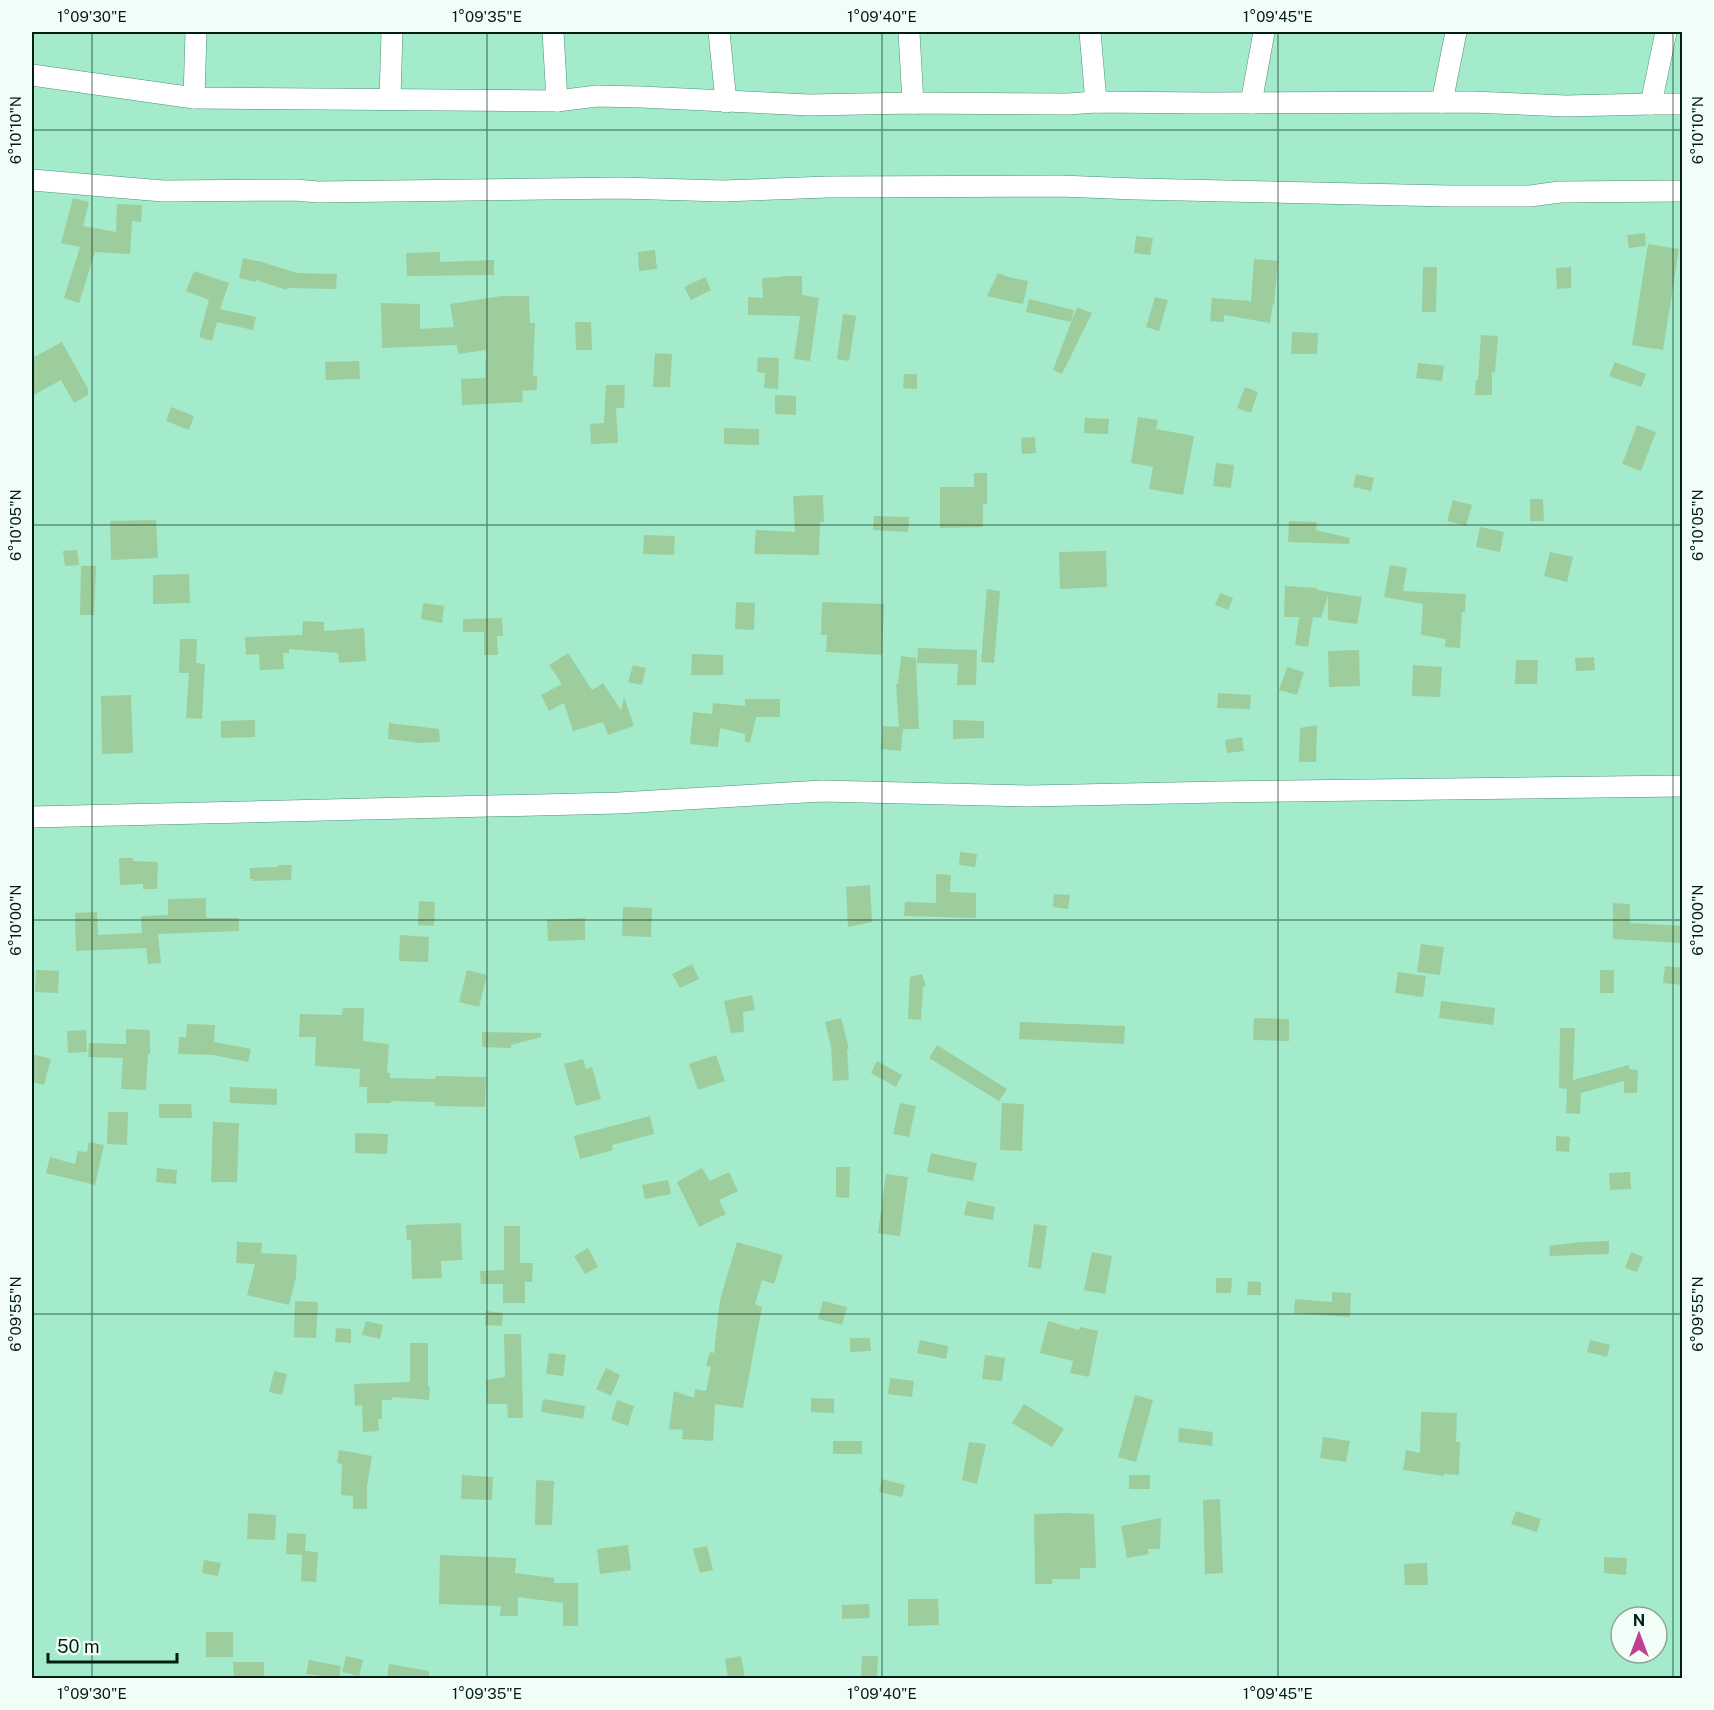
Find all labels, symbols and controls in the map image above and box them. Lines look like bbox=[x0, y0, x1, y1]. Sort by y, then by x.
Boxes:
text: 1°09'30"E bbox=[57, 8, 127, 25]
text: 1°09'35"E bbox=[452, 8, 522, 25]
text: 1°09'40"E bbox=[847, 8, 917, 25]
text: 1°09'45"E bbox=[1243, 8, 1313, 25]
text: 6°10'10"N bbox=[7, 96, 24, 164]
text: 6°10'10"N bbox=[1689, 96, 1706, 164]
text: 6°10'05"N bbox=[7, 489, 24, 561]
text: 6°10'05"N bbox=[1689, 489, 1706, 561]
text: 6°10'00"N bbox=[7, 884, 24, 956]
text: 6°10'00"N bbox=[1689, 884, 1706, 956]
text: 6°09'55"N bbox=[7, 1276, 24, 1352]
text: 6°09'55"N bbox=[1689, 1276, 1706, 1352]
north arrow bbox=[1609, 1605, 1669, 1665]
text: N bbox=[1633, 1611, 1645, 1630]
scale bar bbox=[48, 1626, 177, 1664]
text: 50 m bbox=[57, 1636, 100, 1657]
text: 1°09'30"E bbox=[57, 1685, 127, 1702]
text: 1°09'35"E bbox=[452, 1685, 522, 1702]
text: 1°09'40"E bbox=[847, 1685, 917, 1702]
text: 1°09'45"E bbox=[1243, 1685, 1313, 1702]

